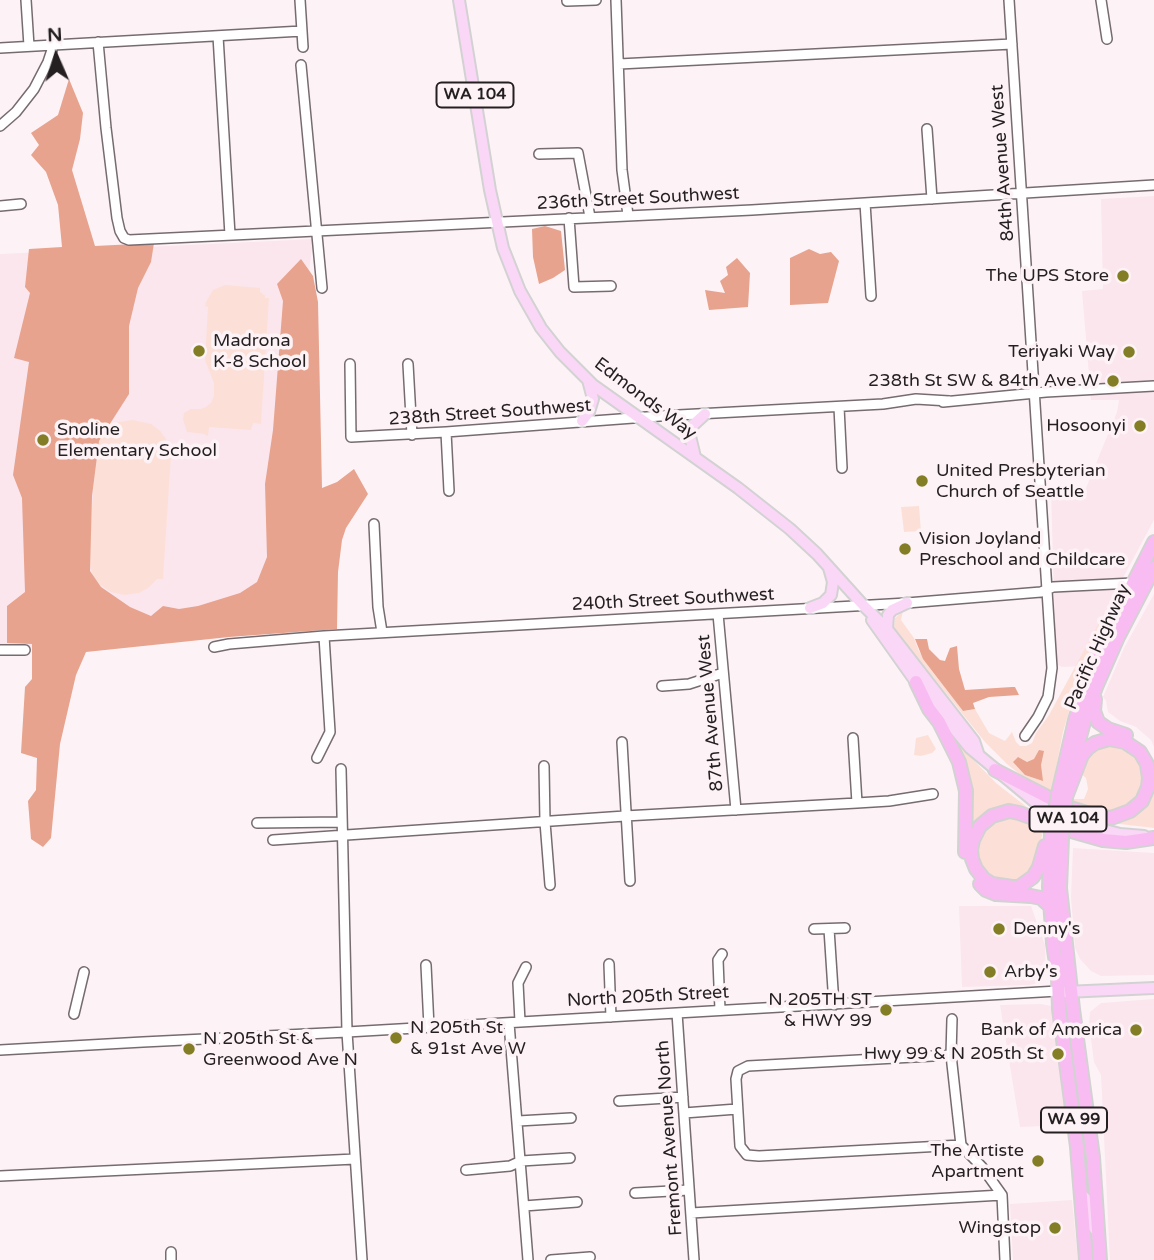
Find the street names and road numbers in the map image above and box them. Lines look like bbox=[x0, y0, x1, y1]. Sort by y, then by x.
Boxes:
road number: WA 104 bbox=[436, 82, 514, 108]
street label: 84th Avenue West bbox=[987, 84, 1019, 242]
street label: 236th Street Southwest bbox=[536, 183, 740, 215]
street label: Edmonds Way bbox=[589, 353, 701, 445]
street label: 238th Street Southwest bbox=[388, 395, 592, 431]
street label: Pacific Highway bbox=[1061, 581, 1135, 713]
street label: 240th Street Southwest bbox=[571, 584, 775, 616]
street label: 87th Avenue West bbox=[693, 634, 729, 792]
road number: WA 104 bbox=[1030, 806, 1106, 832]
street label: North 205th Street bbox=[566, 982, 730, 1012]
street label: Fremont Avenue North bbox=[652, 1039, 688, 1237]
road number: WA 99 bbox=[1041, 1108, 1107, 1132]

